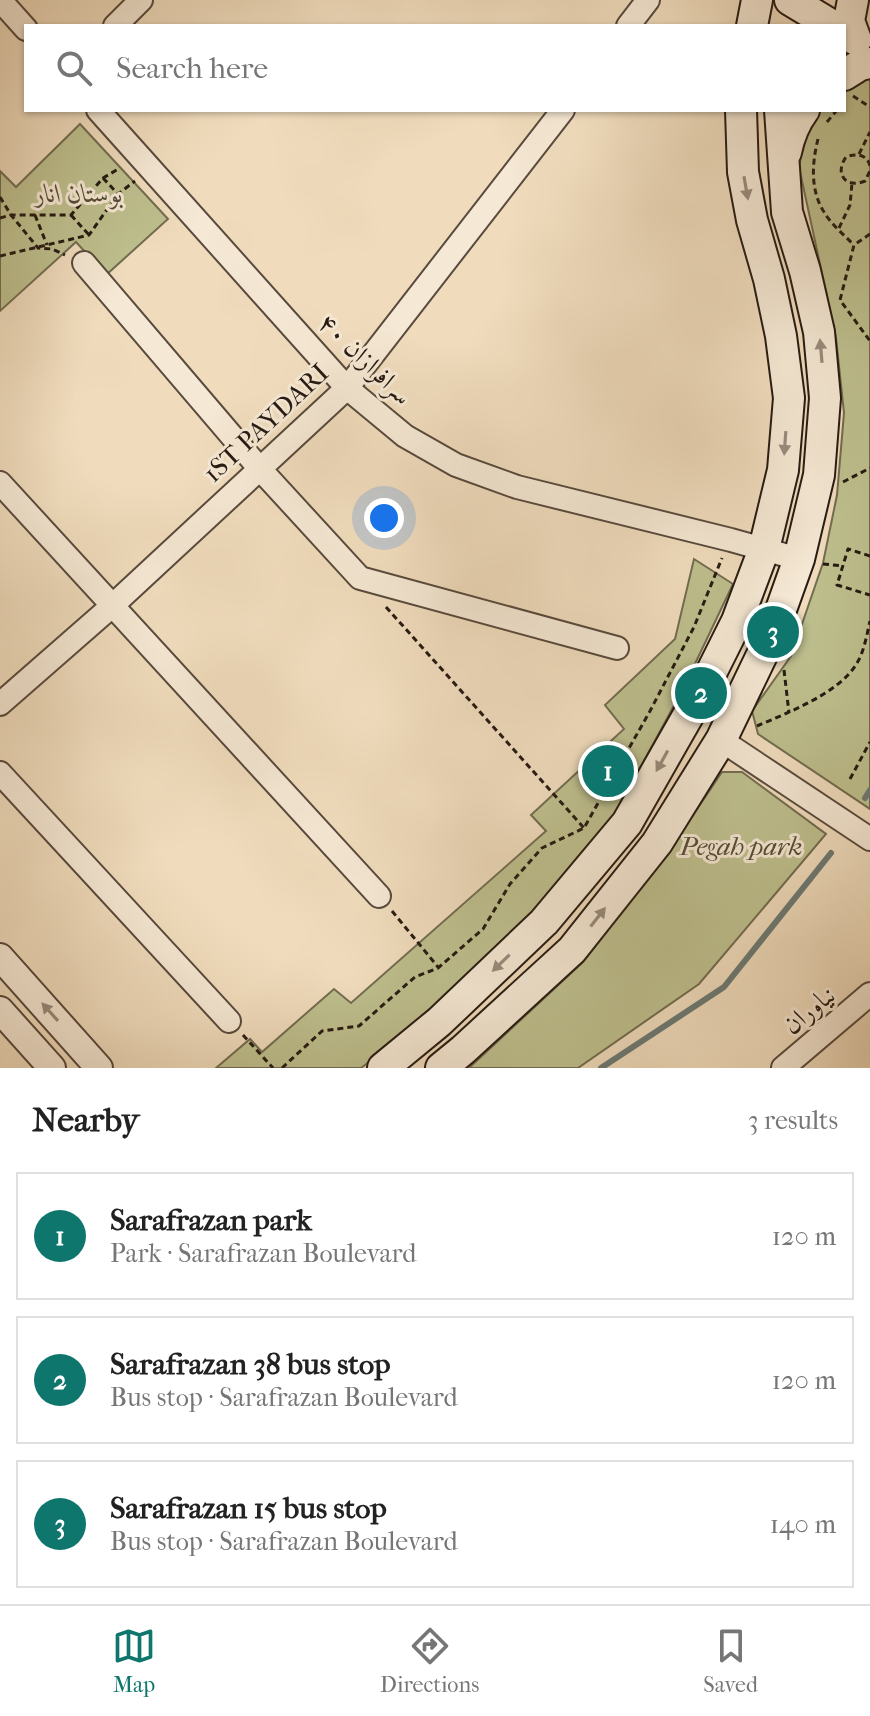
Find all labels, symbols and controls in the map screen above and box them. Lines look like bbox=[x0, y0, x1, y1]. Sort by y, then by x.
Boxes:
search box bbox=[24, 24, 846, 112]
icon: search bbox=[52, 46, 96, 90]
text: Search here bbox=[116, 51, 268, 86]
one-way arrow bbox=[740, 175, 752, 200]
park label: بوستان انار bbox=[33, 178, 123, 210]
street label: سرافرازان ۴۰ bbox=[311, 307, 418, 412]
one-way arrow bbox=[814, 338, 827, 363]
street label: 1ST PAYDARI bbox=[197, 357, 335, 489]
one-way arrow bbox=[778, 431, 791, 456]
your location bbox=[364, 498, 404, 538]
pin: 3 bbox=[747, 602, 799, 662]
pin: 2 bbox=[675, 663, 727, 723]
pin: 1 bbox=[582, 741, 634, 801]
one-way arrow bbox=[655, 749, 669, 772]
park label: Pegah park bbox=[679, 831, 802, 862]
one-way arrow bbox=[589, 907, 606, 927]
one-way arrow bbox=[492, 953, 511, 972]
street label: نیاوران bbox=[777, 979, 841, 1041]
one-way arrow bbox=[41, 1003, 59, 1022]
text: Nearby bbox=[32, 1100, 139, 1140]
text: 3 results bbox=[748, 1105, 838, 1136]
text: Sarafrazan park bbox=[110, 1203, 312, 1238]
text: 1 bbox=[55, 1221, 65, 1252]
text: 120 m bbox=[772, 1221, 836, 1252]
text: Park · Sarafrazan Boulevard bbox=[110, 1238, 416, 1269]
text: Sarafrazan 38 bus stop bbox=[110, 1347, 391, 1382]
text: 2 bbox=[53, 1365, 67, 1396]
text: 120 m bbox=[772, 1365, 836, 1396]
text: Bus stop · Sarafrazan Boulevard bbox=[110, 1382, 458, 1413]
text: Sarafrazan 15 bus stop bbox=[110, 1491, 387, 1526]
text: 3 bbox=[55, 1509, 65, 1540]
text: 140 m bbox=[770, 1509, 836, 1540]
text: Bus stop · Sarafrazan Boulevard bbox=[110, 1526, 458, 1557]
tab: Map bbox=[112, 1624, 156, 1698]
tab: Directions bbox=[380, 1624, 479, 1698]
tab: Saved bbox=[703, 1624, 758, 1698]

